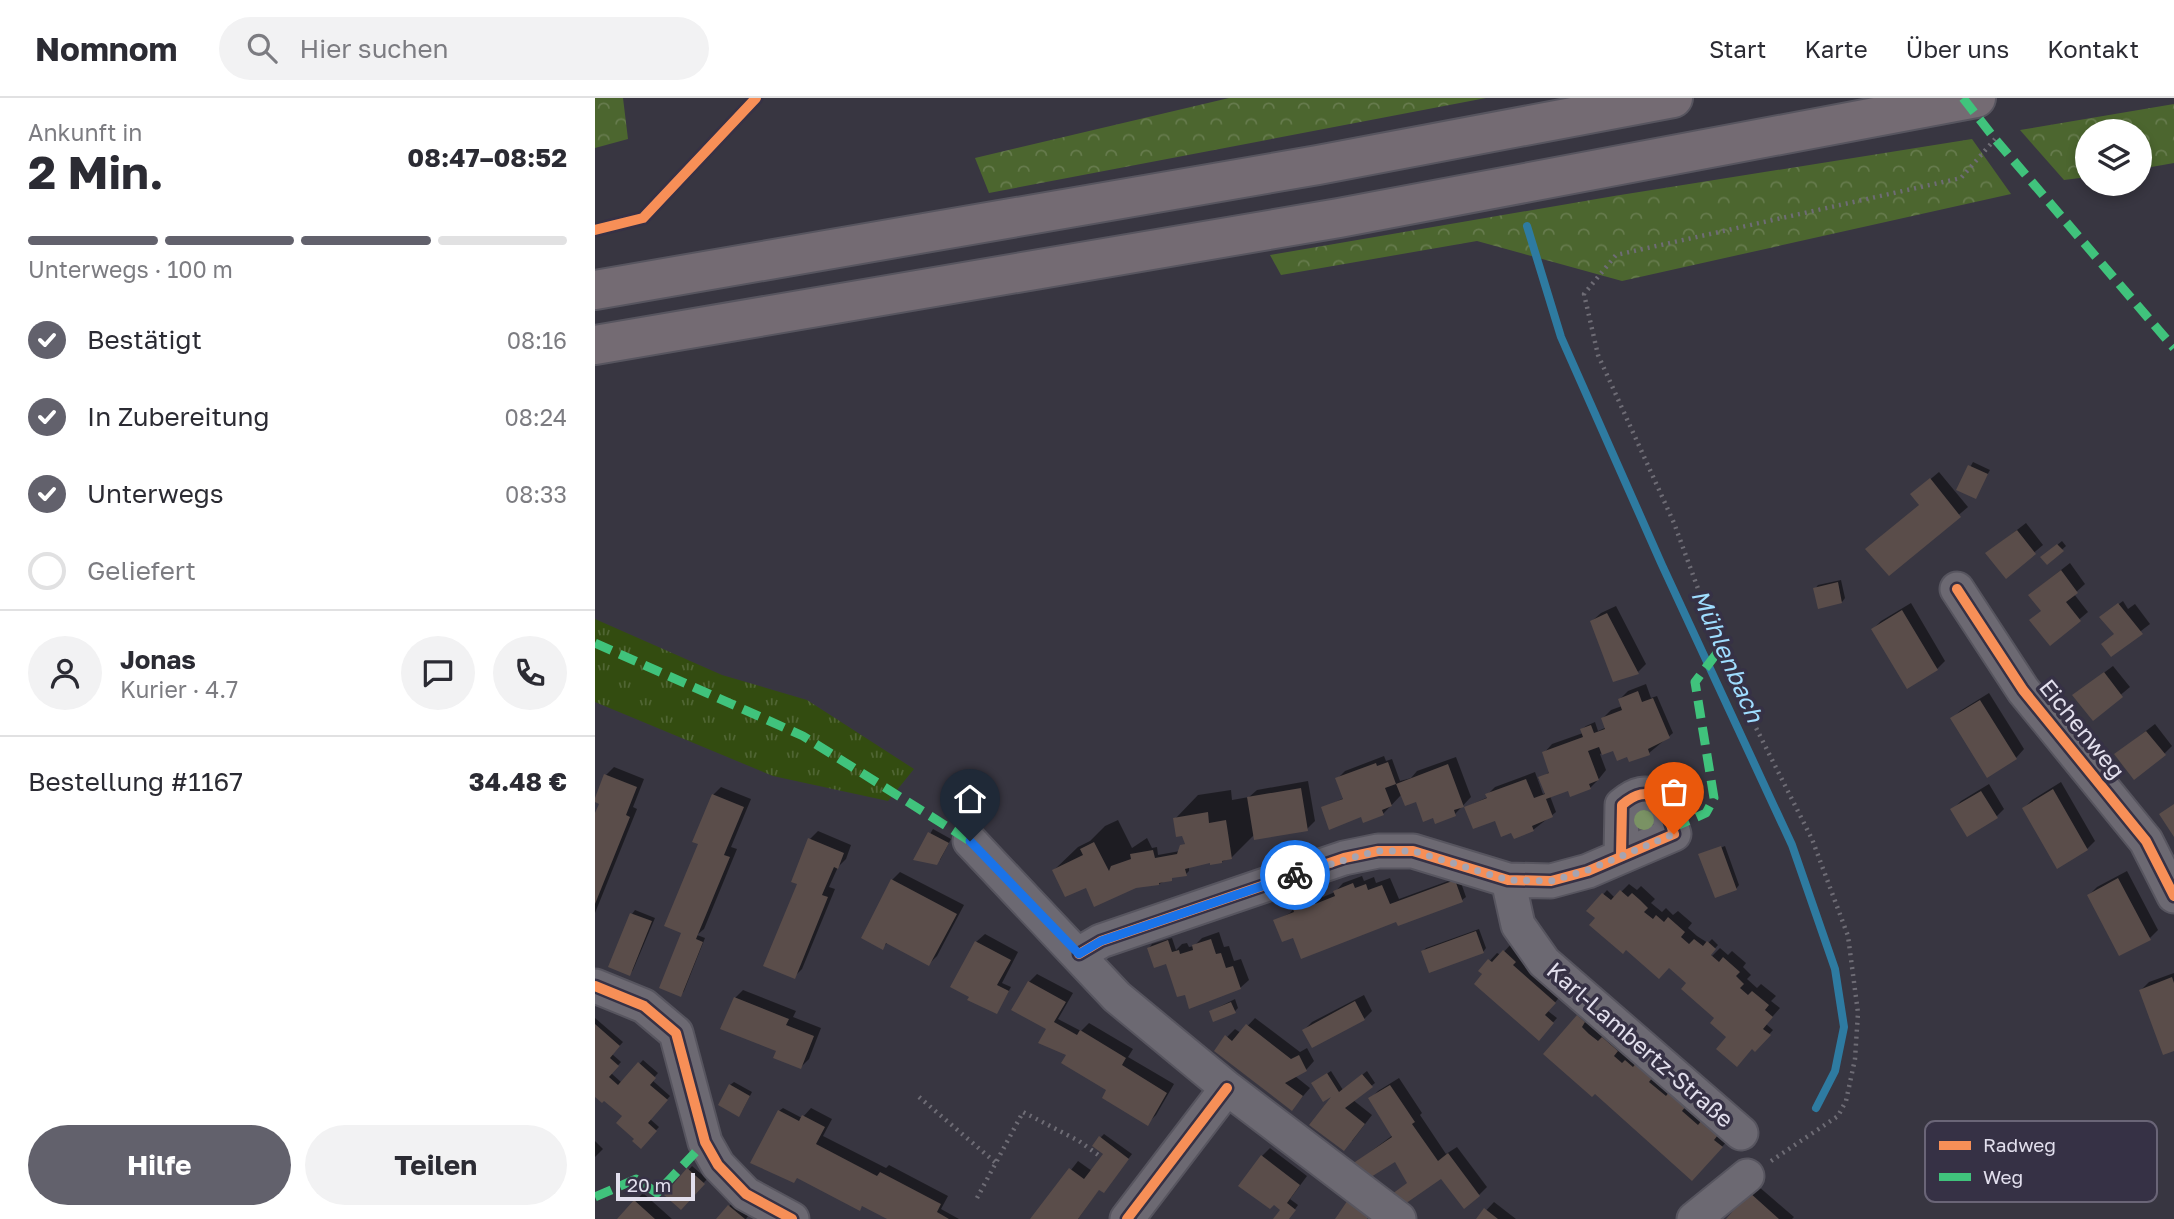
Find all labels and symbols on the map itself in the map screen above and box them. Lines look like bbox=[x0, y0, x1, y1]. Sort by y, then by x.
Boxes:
water label: Mühlenbach bbox=[1686, 585, 1771, 727]
street label: Eichenweg bbox=[2034, 673, 2131, 784]
pin bbox=[1644, 762, 1704, 834]
pin bbox=[940, 769, 1000, 841]
courier bbox=[1260, 840, 1330, 910]
street label: Karl-Lambertz-Straße bbox=[1542, 956, 1740, 1133]
legend bbox=[1925, 1121, 2157, 1202]
text: Radweg bbox=[1983, 1133, 2056, 1156]
text: Weg bbox=[1983, 1165, 2023, 1188]
scale bar bbox=[616, 1170, 695, 1202]

